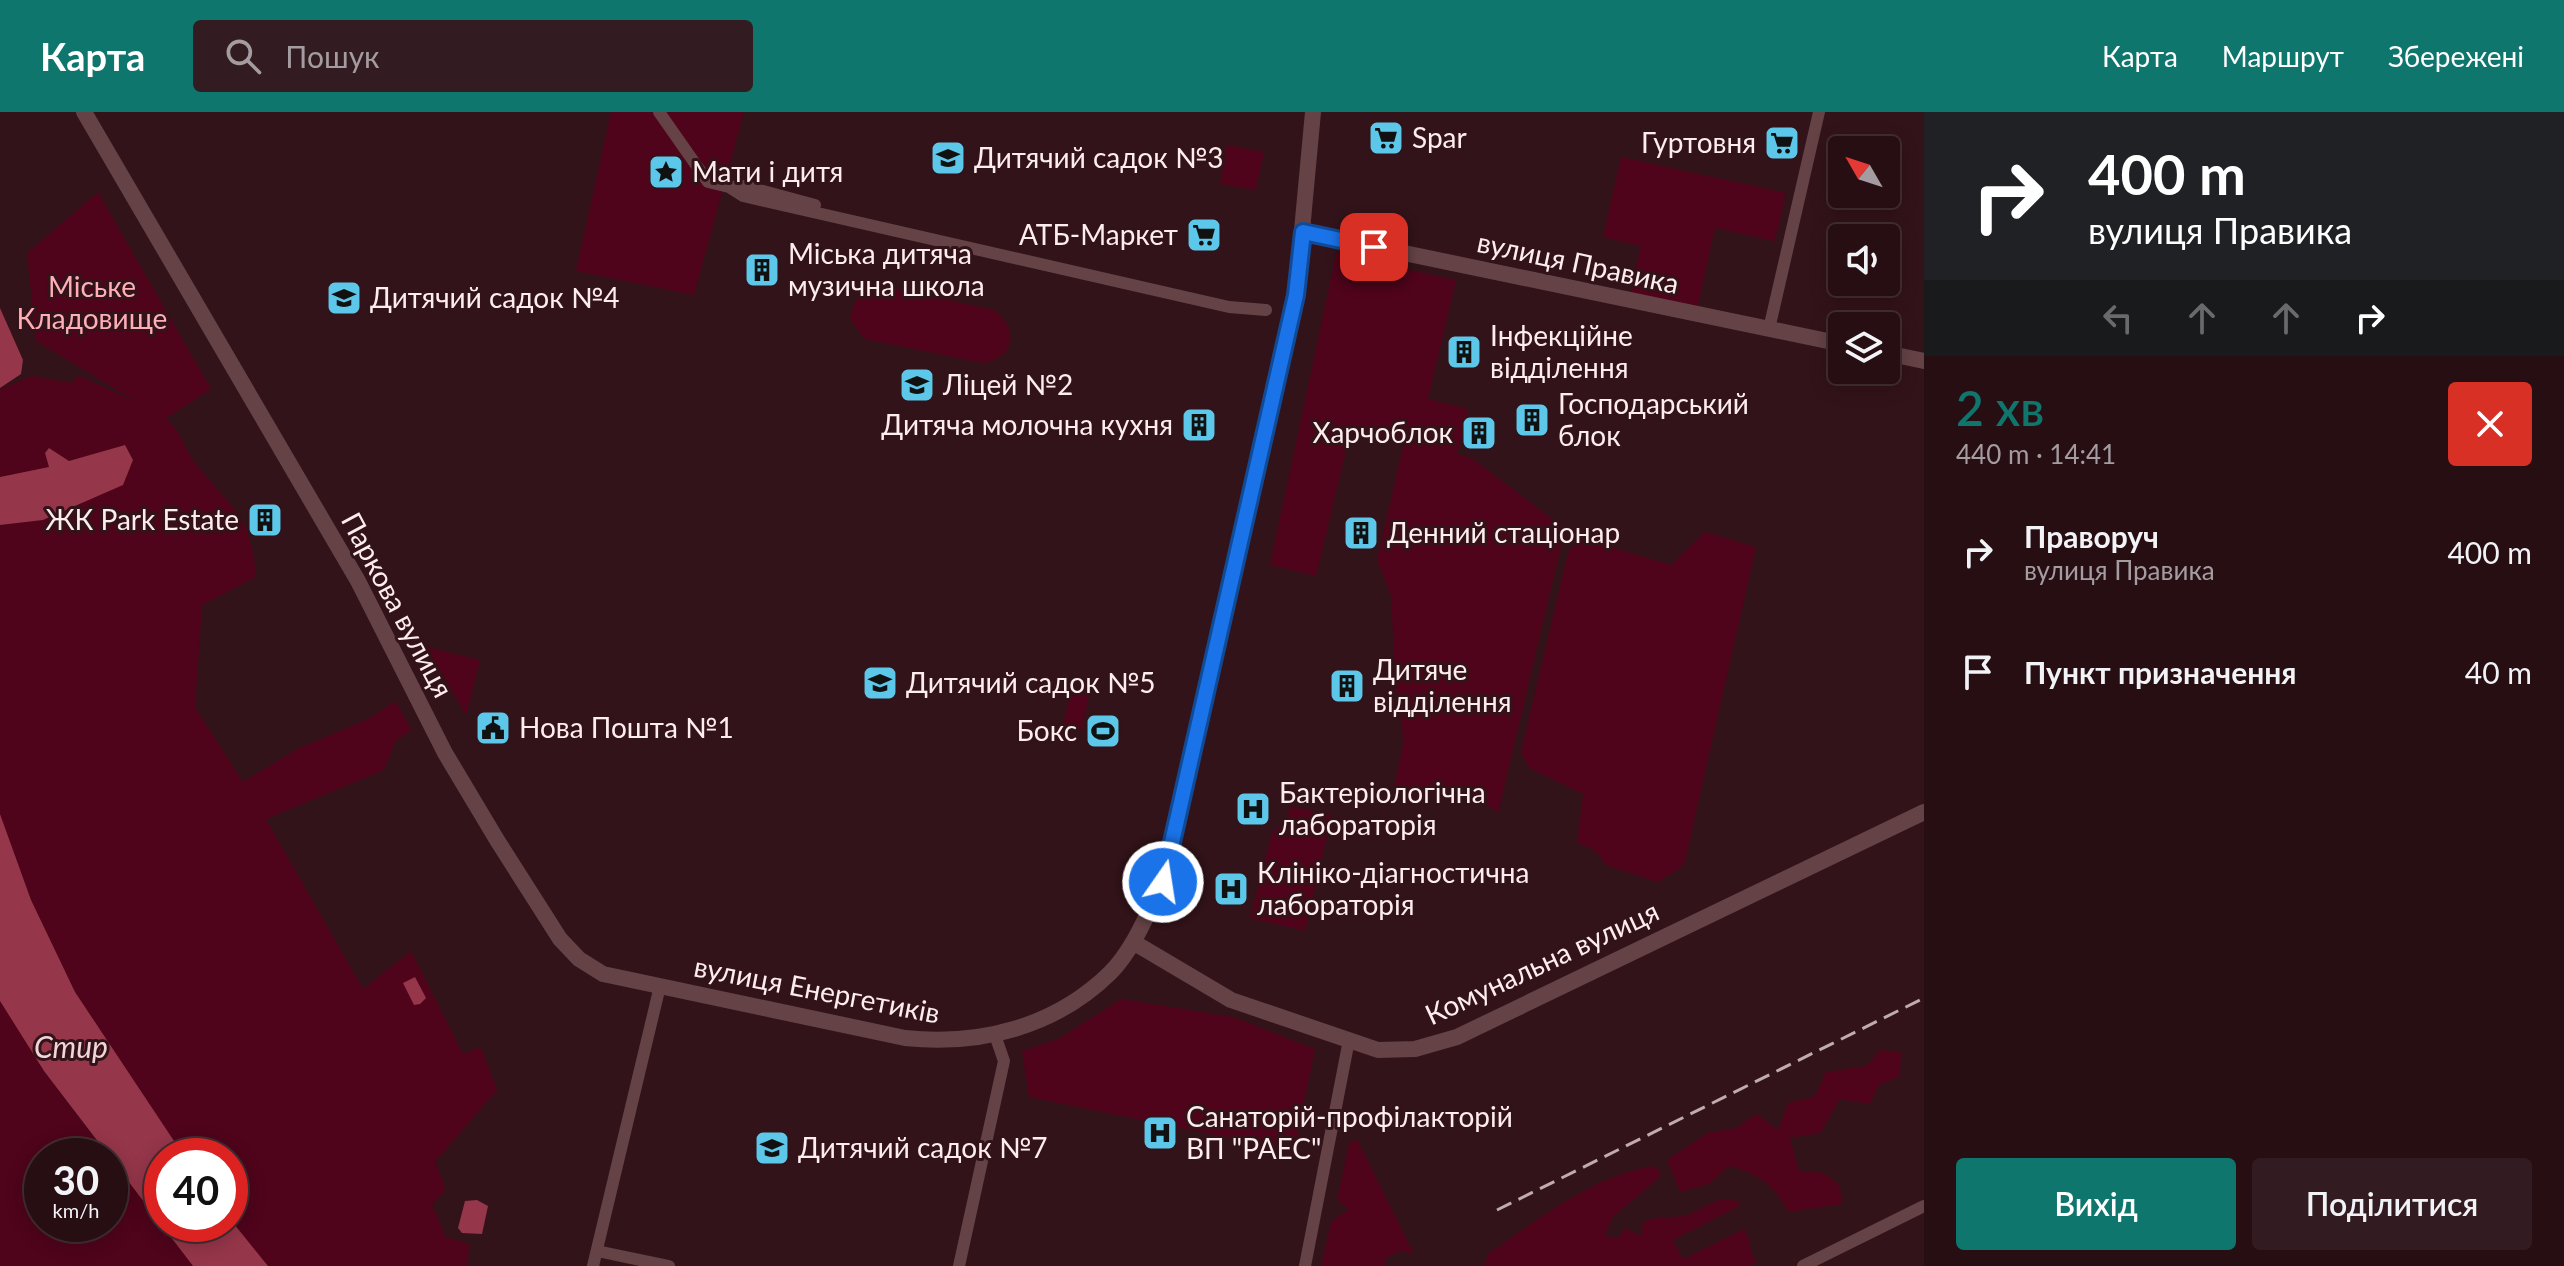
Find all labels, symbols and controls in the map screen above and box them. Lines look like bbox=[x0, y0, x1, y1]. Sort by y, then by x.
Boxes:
search box bbox=[193, 20, 753, 92]
text: Карта bbox=[40, 33, 145, 79]
icon: search bbox=[221, 34, 265, 78]
text: Пошук bbox=[285, 38, 380, 74]
text: Карта bbox=[2102, 39, 2178, 73]
text: Маршрут bbox=[2222, 39, 2344, 73]
text: Збережені bbox=[2388, 39, 2524, 73]
supermarket icon: Spar bbox=[1367, 119, 1405, 157]
place label: Spar bbox=[1412, 120, 1467, 154]
supermarket icon: Гуртовня bbox=[1763, 124, 1801, 162]
place label: Гуртовня bbox=[1641, 125, 1756, 159]
north arrow bbox=[1828, 136, 1900, 208]
map controls bbox=[1828, 136, 1900, 384]
school or university icon: Дитячий садок №3 bbox=[929, 139, 967, 177]
place label: Дитячий садок №3 bbox=[974, 140, 1224, 174]
text: 400 m bbox=[2088, 140, 2246, 207]
icon: right bbox=[1956, 144, 2060, 248]
place icon: Мати і дитя bbox=[647, 153, 685, 191]
place label: Мати і дитя bbox=[692, 154, 843, 188]
text: вулиця Правика bbox=[2088, 208, 2352, 252]
pin bbox=[1340, 213, 1408, 281]
supermarket icon: АТБ-Маркет bbox=[1185, 216, 1223, 254]
place label: АТБ-Маркет bbox=[1019, 217, 1178, 251]
street label: вулиця Правика bbox=[1474, 224, 1682, 300]
button: sound bbox=[1828, 224, 1900, 296]
icon: arrive bbox=[1352, 225, 1396, 269]
place label: Міська дитяча музична школа bbox=[788, 236, 985, 302]
building icon: Міська дитяча музична школа bbox=[743, 251, 781, 289]
park label: Міське Кладовище bbox=[17, 269, 167, 335]
school or university icon: Дитячий садок №4 bbox=[325, 279, 363, 317]
place label: Дитячий садок №4 bbox=[370, 280, 620, 314]
icon: left bbox=[2096, 296, 2140, 340]
icon: ahead bbox=[2180, 296, 2224, 340]
icon: ahead bbox=[2264, 296, 2308, 340]
icon: right bbox=[2348, 296, 2392, 340]
button: layers bbox=[1828, 312, 1900, 384]
place label: Інфекційне відділення bbox=[1490, 318, 1633, 384]
building icon: Інфекційне відділення bbox=[1445, 333, 1483, 371]
school or university icon: Ліцей №2 bbox=[898, 366, 936, 404]
place label: Ліцей №2 bbox=[942, 367, 1073, 401]
text: 2 хв bbox=[1956, 379, 2044, 436]
button: close bbox=[2448, 382, 2532, 466]
place label: Господарський блок bbox=[1558, 386, 1749, 452]
building icon: Господарський блок bbox=[1513, 401, 1551, 439]
building icon: Дитяча молочна кухня bbox=[1180, 406, 1218, 444]
place label: Дитяча молочна кухня bbox=[881, 407, 1173, 441]
building icon: Харчоблок bbox=[1460, 414, 1498, 452]
place label: Харчоблок bbox=[1312, 415, 1454, 449]
text: 440 m · 14:41 bbox=[1956, 438, 2116, 470]
building icon: ЖК Park Estate bbox=[246, 501, 284, 539]
place label: ЖК Park Estate bbox=[46, 502, 239, 536]
street label: Паркова вулиця bbox=[335, 506, 461, 703]
building icon: Денний стаціонар bbox=[1342, 514, 1380, 552]
place label: Денний стаціонар bbox=[1387, 515, 1620, 549]
text: Праворуч bbox=[2024, 518, 2159, 554]
icon: right bbox=[1956, 530, 2000, 574]
text: 400 m bbox=[2447, 534, 2532, 570]
text: вулиця Правика bbox=[2024, 554, 2215, 586]
icon: arrive bbox=[1956, 650, 2000, 694]
place label: Дитяче відділення bbox=[1373, 652, 1511, 718]
text: Пункт призначення bbox=[2024, 654, 2297, 690]
text: 40 m bbox=[2465, 654, 2532, 690]
school or university icon: Дитячий садок №5 bbox=[861, 664, 899, 702]
place label: Дитячий садок №5 bbox=[906, 665, 1156, 699]
building icon: Дитяче відділення bbox=[1328, 667, 1366, 705]
public building icon: Нова Пошта №1 bbox=[474, 709, 512, 747]
place label: Нова Пошта №1 bbox=[519, 710, 734, 744]
sports icon: Бокс bbox=[1084, 712, 1122, 750]
place label: Бокс bbox=[1017, 713, 1077, 747]
place label: Бактеріологічна лабораторія bbox=[1279, 775, 1486, 841]
hospital icon: Бактеріологічна лабораторія bbox=[1234, 790, 1272, 828]
position arrow bbox=[1121, 840, 1205, 924]
place label: Клініко-діагностична лабораторія bbox=[1257, 855, 1530, 921]
hospital icon: Клініко-діагностична лабораторія bbox=[1212, 870, 1250, 908]
street label: Комунальна вулиця bbox=[1419, 893, 1664, 1031]
street label: вулиця Енергетиків bbox=[691, 948, 943, 1030]
water label: Стир bbox=[34, 1028, 108, 1064]
place label: Санаторій-профілакторій ВП "РАЕС" bbox=[1186, 1099, 1513, 1165]
hospital icon: Санаторій-профілакторій ВП "РАЕС" bbox=[1141, 1114, 1179, 1152]
school or university icon: Дитячий садок №7 bbox=[753, 1129, 791, 1167]
place label: Дитячий садок №7 bbox=[798, 1130, 1048, 1164]
speed limit sign: 40 bbox=[144, 1138, 248, 1242]
text: 30 bbox=[53, 1156, 99, 1204]
button: Вихід bbox=[1956, 1158, 2236, 1250]
button: Поділитися bbox=[2252, 1158, 2532, 1250]
text: km/h bbox=[53, 1198, 99, 1222]

